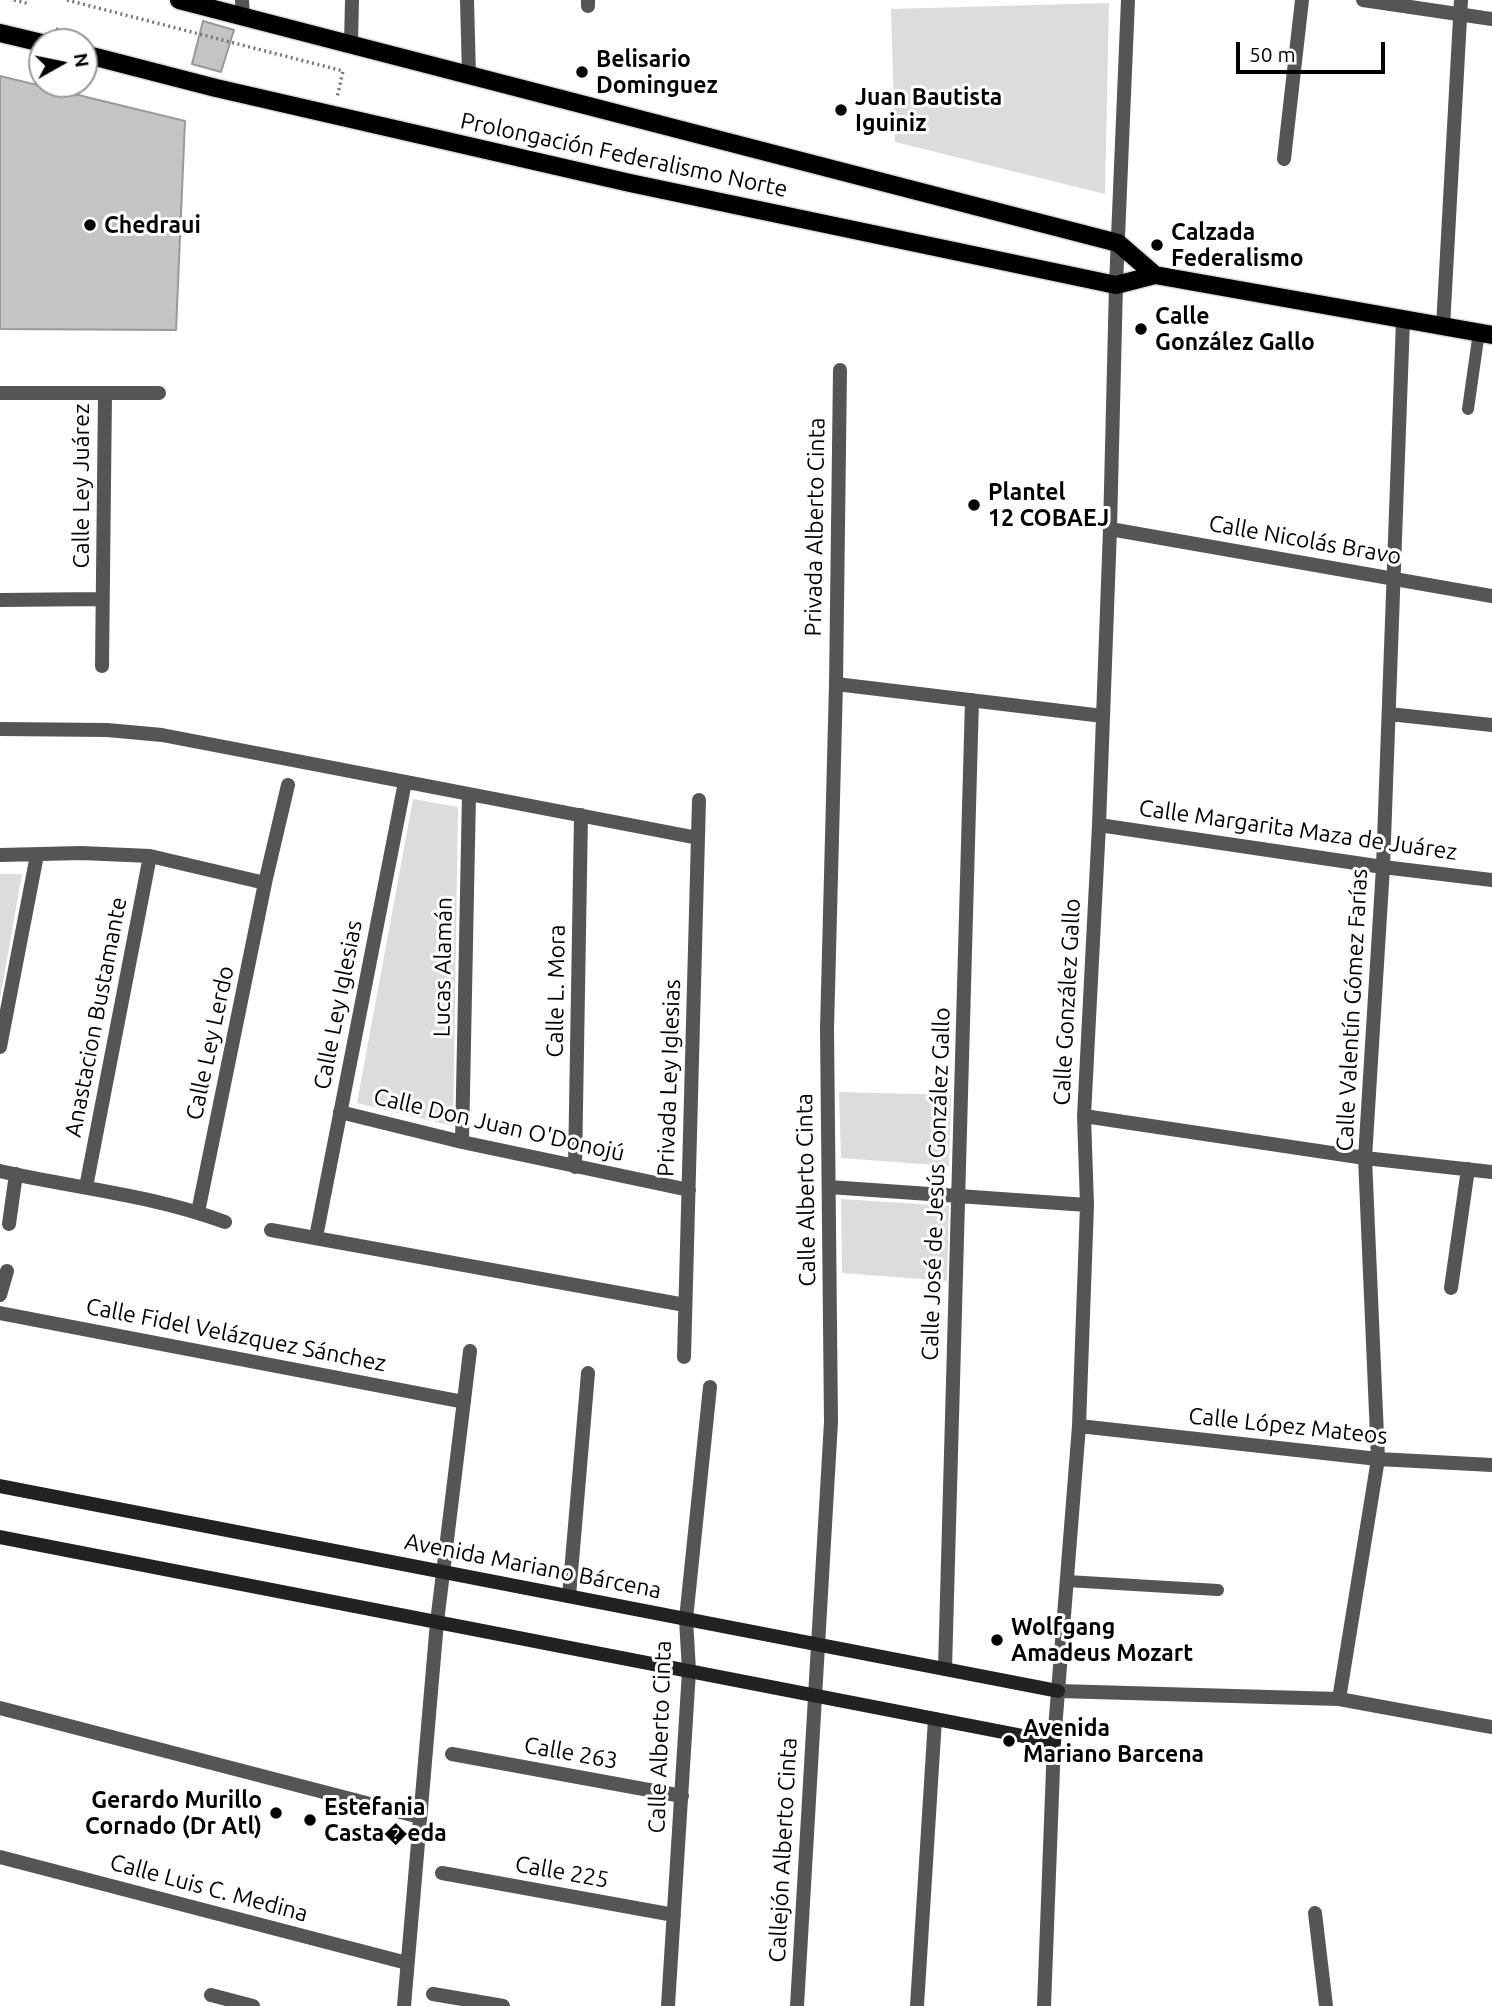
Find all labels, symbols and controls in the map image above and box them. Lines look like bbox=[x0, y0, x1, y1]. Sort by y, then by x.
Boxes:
north arrow bbox=[28, 28, 98, 98]
scale bar bbox=[1240, 28, 1389, 72]
text: 50 m bbox=[1249, 42, 1296, 66]
place label: Belisario Dominguez bbox=[596, 45, 718, 99]
text: N bbox=[70, 51, 94, 69]
marker: Belisario Dominguez bbox=[574, 64, 590, 80]
place label: Juan Bautista Iguiniz bbox=[855, 83, 1002, 137]
marker: Juan Bautista Iguiniz bbox=[833, 102, 849, 118]
street label: Prolongación Federalismo Norte bbox=[458, 107, 790, 203]
place label: Chedraui bbox=[104, 211, 201, 239]
marker: Chedraui bbox=[82, 217, 98, 233]
place label: Calzada Federalismo bbox=[1171, 218, 1304, 272]
marker: Calzada Federalismo bbox=[1149, 237, 1165, 253]
place label: Calle González Gallo bbox=[1155, 302, 1315, 356]
marker: Calle González Gallo bbox=[1133, 321, 1149, 337]
street label: Calle Ley Juárez bbox=[67, 404, 95, 568]
street label: Privada Alberto Cinta bbox=[799, 417, 831, 637]
place label: Plantel 12 COBAEJ bbox=[988, 478, 1109, 532]
marker: Plantel 12 COBAEJ bbox=[966, 497, 982, 513]
street label: Calle Nicolás Bravo bbox=[1207, 509, 1403, 571]
street label: Calle Margarita Maza de Juárez bbox=[1137, 794, 1459, 866]
street label: Calle Valentín Gómez Farías bbox=[1331, 868, 1373, 1152]
street label: Anastacion Bustamante bbox=[59, 895, 133, 1139]
street label: Lucas Alamán bbox=[428, 897, 458, 1037]
street label: Calle González Gallo bbox=[1048, 898, 1086, 1106]
street label: Calle Ley Iglesias bbox=[308, 918, 368, 1092]
street label: Calle L. Mora bbox=[541, 924, 571, 1058]
street label: Calle Ley Lerdo bbox=[180, 963, 240, 1123]
street label: Privada Ley Iglesias bbox=[652, 979, 686, 1177]
street label: Calle José de Jesús González Gallo bbox=[916, 1007, 956, 1361]
street label: Calle Don Juan O'Donojú bbox=[371, 1083, 627, 1167]
street label: Calle Alberto Cinta bbox=[791, 1093, 821, 1287]
street label: Calle Fidel Velázquez Sánchez bbox=[84, 1292, 388, 1378]
street label: Calle López Mateos bbox=[1187, 1402, 1389, 1450]
street label: Avenida Mariano Bárcena bbox=[402, 1528, 664, 1604]
place label: Wolfgang Amadeus Mozart bbox=[1011, 1613, 1193, 1667]
marker: Wolfgang Amadeus Mozart bbox=[989, 1632, 1005, 1648]
street label: Calle Alberto Cinta bbox=[643, 1640, 677, 1834]
place label: Avenida Mariano Barcena bbox=[1023, 1714, 1204, 1768]
street label: Calle 263 bbox=[522, 1731, 620, 1775]
marker: Avenida Mariano Barcena bbox=[1001, 1733, 1017, 1749]
street label: Callejón Alberto Cinta bbox=[763, 1737, 803, 1963]
place label: Gerardo Murillo Cornado (Dr Atl) bbox=[85, 1786, 262, 1840]
place label: Estefania Casta�eda bbox=[324, 1793, 447, 1847]
marker: Gerardo Murillo Cornado (Dr Atl) bbox=[268, 1805, 284, 1821]
marker: Estefania Casta�eda bbox=[302, 1812, 318, 1828]
street label: Calle Luis C. Medina bbox=[107, 1848, 311, 1928]
street label: Calle 225 bbox=[513, 1850, 611, 1894]

